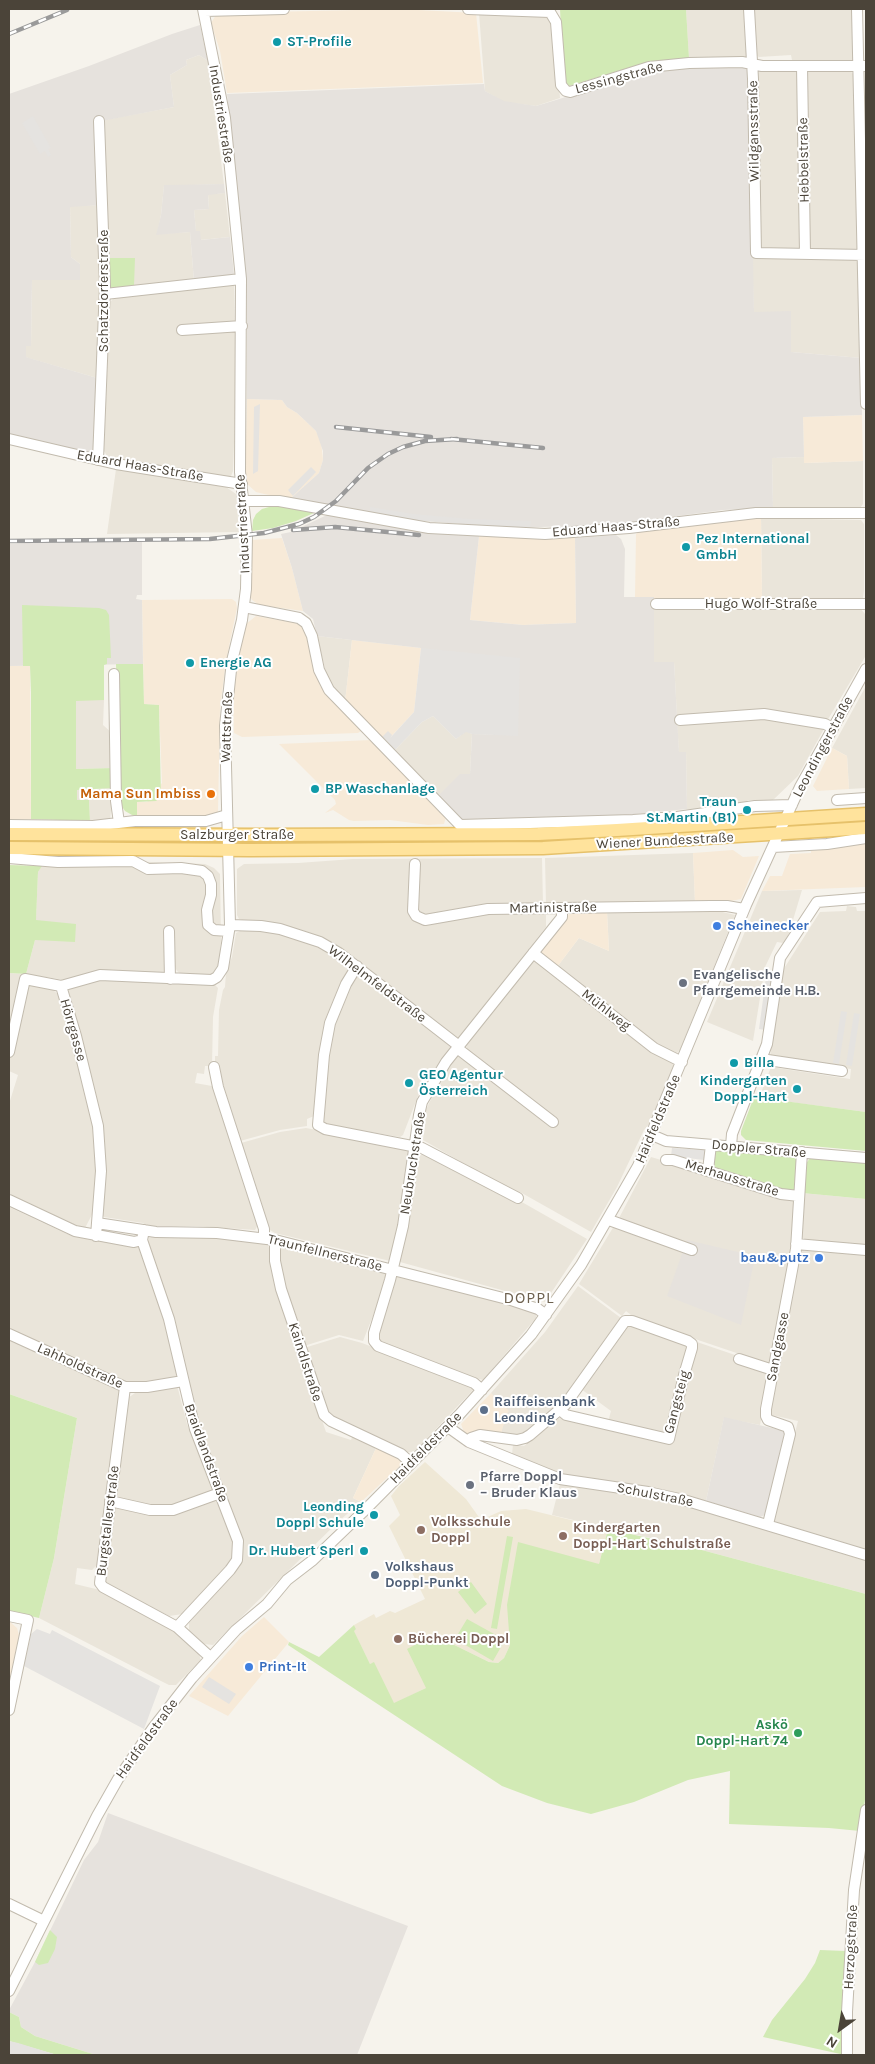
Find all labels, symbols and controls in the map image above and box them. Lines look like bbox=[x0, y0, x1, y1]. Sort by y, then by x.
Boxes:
place label: ST-Profile bbox=[287, 34, 352, 50]
marker: ST-Profile bbox=[271, 36, 283, 48]
street label: Lessingstraße bbox=[573, 58, 665, 98]
street label: Industriestraße bbox=[205, 64, 237, 164]
street label: Wildgansstraße bbox=[745, 80, 763, 182]
street label: Hebbelstraße bbox=[795, 117, 813, 203]
street label: Schatzdorferstraße bbox=[96, 230, 112, 352]
street label: Eduard Haas-Straße bbox=[75, 447, 205, 485]
street label: Industriestraße bbox=[232, 474, 254, 574]
street label: Eduard Haas-Straße bbox=[551, 513, 681, 541]
place label: Pez International GmbH bbox=[696, 531, 810, 564]
marker: Pez International GmbH bbox=[680, 541, 692, 553]
street label: Hugo Wolf-Straße bbox=[705, 596, 817, 612]
place label: Energie AG bbox=[200, 655, 272, 671]
marker: Energie AG bbox=[184, 657, 196, 669]
street label: Wattstraße bbox=[217, 691, 237, 763]
street label: Leondingerstraße bbox=[789, 694, 857, 800]
place label: BP Waschanlage bbox=[325, 781, 435, 797]
marker: BP Waschanlage bbox=[309, 783, 321, 795]
place label: Mama Sun Imbiss bbox=[80, 786, 201, 802]
marker: Mama Sun Imbiss bbox=[205, 788, 217, 800]
place label: Traun St.Martin (B1) bbox=[646, 794, 737, 826]
marker: Traun St.Martin (B1) bbox=[741, 804, 753, 816]
street label: Salzburger Straße bbox=[180, 827, 294, 843]
street label: Wiener Bundesstraße bbox=[596, 829, 734, 853]
street label: Martinistraße bbox=[509, 899, 597, 917]
place label: Scheinecker bbox=[727, 918, 809, 934]
marker: Scheinecker bbox=[711, 920, 723, 932]
street label: Wilhelmfeldstraße bbox=[325, 942, 429, 1026]
place label: Evangelische Pfarrgemeinde H.B. bbox=[693, 967, 819, 1000]
marker: Evangelische Pfarrgemeinde H.B. bbox=[677, 977, 689, 989]
street label: Mühlweg bbox=[578, 986, 634, 1034]
street label: Hörrgasse bbox=[56, 997, 90, 1063]
place label: Billa bbox=[744, 1055, 774, 1071]
marker: Billa bbox=[728, 1057, 740, 1069]
place label: GEO Agentur Österreich bbox=[419, 1067, 503, 1100]
street label: Haidfeldstraße bbox=[632, 1072, 684, 1166]
place label: Kindergarten Doppl-Hart bbox=[700, 1073, 787, 1106]
marker: GEO Agentur Österreich bbox=[403, 1077, 415, 1089]
marker: Kindergarten Doppl-Hart bbox=[791, 1083, 803, 1095]
street label: Neubruchstraße bbox=[397, 1110, 429, 1216]
street label: Doppler Straße bbox=[711, 1136, 807, 1162]
street label: Merhausstraße bbox=[683, 1156, 781, 1200]
street label: Traunfellnerstraße bbox=[266, 1231, 384, 1275]
place label: bau&putz bbox=[740, 1250, 809, 1266]
marker: bau&putz bbox=[813, 1252, 825, 1264]
district label: DOPPL bbox=[503, 1288, 555, 1308]
street label: Sandgasse bbox=[763, 1311, 793, 1383]
street label: Kaindlstraße bbox=[284, 1320, 326, 1404]
street label: Lahholdstraße bbox=[34, 1340, 126, 1392]
street label: Gangsteig bbox=[660, 1368, 694, 1436]
place label: Raiffeisenbank Leonding bbox=[494, 1394, 595, 1426]
street label: Braidlandstraße bbox=[180, 1402, 232, 1504]
marker: Raiffeisenbank Leonding bbox=[478, 1404, 490, 1416]
street label: Haidfeldstraße bbox=[387, 1409, 465, 1487]
street label: Burgstallerstraße bbox=[93, 1465, 123, 1577]
place label: Pfarre Doppl – Bruder Klaus bbox=[480, 1469, 577, 1501]
marker: Pfarre Doppl – Bruder Klaus bbox=[464, 1479, 476, 1491]
street label: Schulstraße bbox=[615, 1479, 695, 1511]
place label: Leonding Doppl Schule bbox=[276, 1499, 364, 1531]
marker: Leonding Doppl Schule bbox=[368, 1509, 380, 1521]
place label: Volksschule Doppl bbox=[431, 1514, 511, 1546]
place label: Kindergarten Doppl-Hart Schulstraße bbox=[573, 1520, 731, 1552]
marker: Volksschule Doppl bbox=[415, 1524, 427, 1536]
marker: Kindergarten Doppl-Hart Schulstraße bbox=[557, 1530, 569, 1542]
place label: Dr. Hubert Sperl bbox=[248, 1543, 354, 1559]
marker: Dr. Hubert Sperl bbox=[358, 1545, 370, 1557]
place label: Volkshaus Doppl-Punkt bbox=[385, 1559, 469, 1591]
marker: Volkshaus Doppl-Punkt bbox=[369, 1569, 381, 1581]
place label: Bücherei Doppl bbox=[408, 1631, 509, 1647]
marker: Bücherei Doppl bbox=[392, 1633, 404, 1645]
place label: Print-It bbox=[259, 1659, 306, 1675]
marker: Print-It bbox=[243, 1661, 255, 1673]
street label: Haidfeldstraße bbox=[112, 1696, 182, 1782]
place label: Askö Doppl-Hart 74 bbox=[696, 1717, 788, 1750]
marker: Askö Doppl-Hart 74 bbox=[792, 1727, 804, 1739]
street label: Herzogstraße bbox=[840, 1904, 862, 1990]
north arrow bbox=[815, 2004, 865, 2054]
text: N bbox=[823, 2032, 841, 2052]

